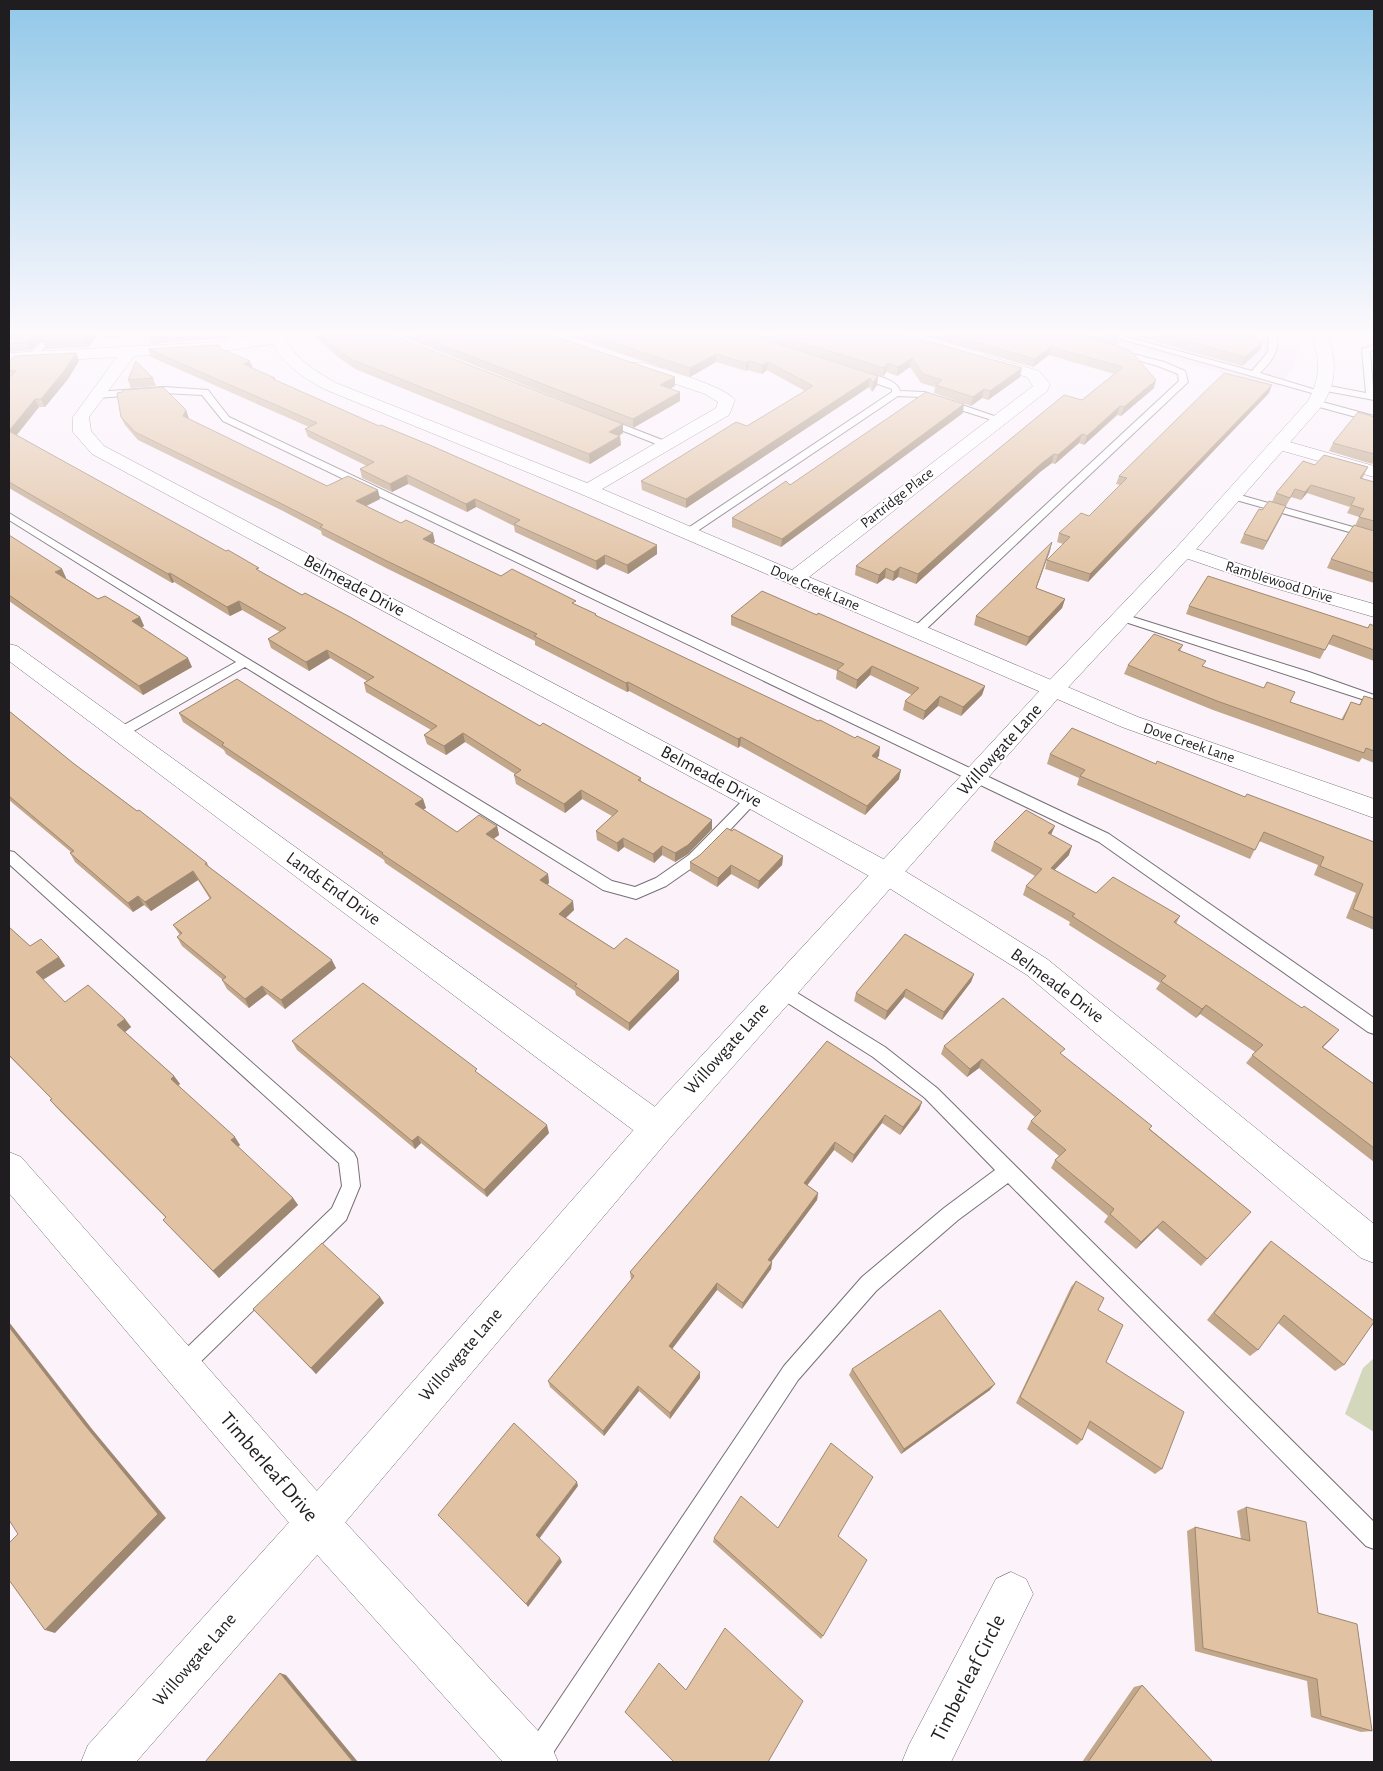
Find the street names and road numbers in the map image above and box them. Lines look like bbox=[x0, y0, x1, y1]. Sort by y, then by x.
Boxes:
street label: Partridge Place bbox=[858, 465, 936, 531]
street label: Belmeade Drive bbox=[301, 552, 407, 620]
street label: Ramblewood Drive bbox=[1224, 559, 1334, 605]
street label: Dove Creek Lane bbox=[768, 562, 862, 614]
street label: Willowgate Lane bbox=[954, 701, 1046, 799]
street label: Dove Creek Lane bbox=[1141, 720, 1237, 766]
street label: Belmeade Drive bbox=[658, 743, 764, 811]
street label: Lands End Drive bbox=[283, 849, 383, 929]
street label: Belmeade Drive bbox=[1007, 945, 1107, 1027]
street label: Willowgate Lane bbox=[681, 1000, 773, 1098]
street label: Willowgate Lane bbox=[416, 1305, 506, 1405]
street label: Timberleaf Drive bbox=[216, 1408, 322, 1526]
street label: Willowgate Lane bbox=[150, 1610, 240, 1710]
street label: Timberleaf Circle bbox=[927, 1611, 1009, 1745]

